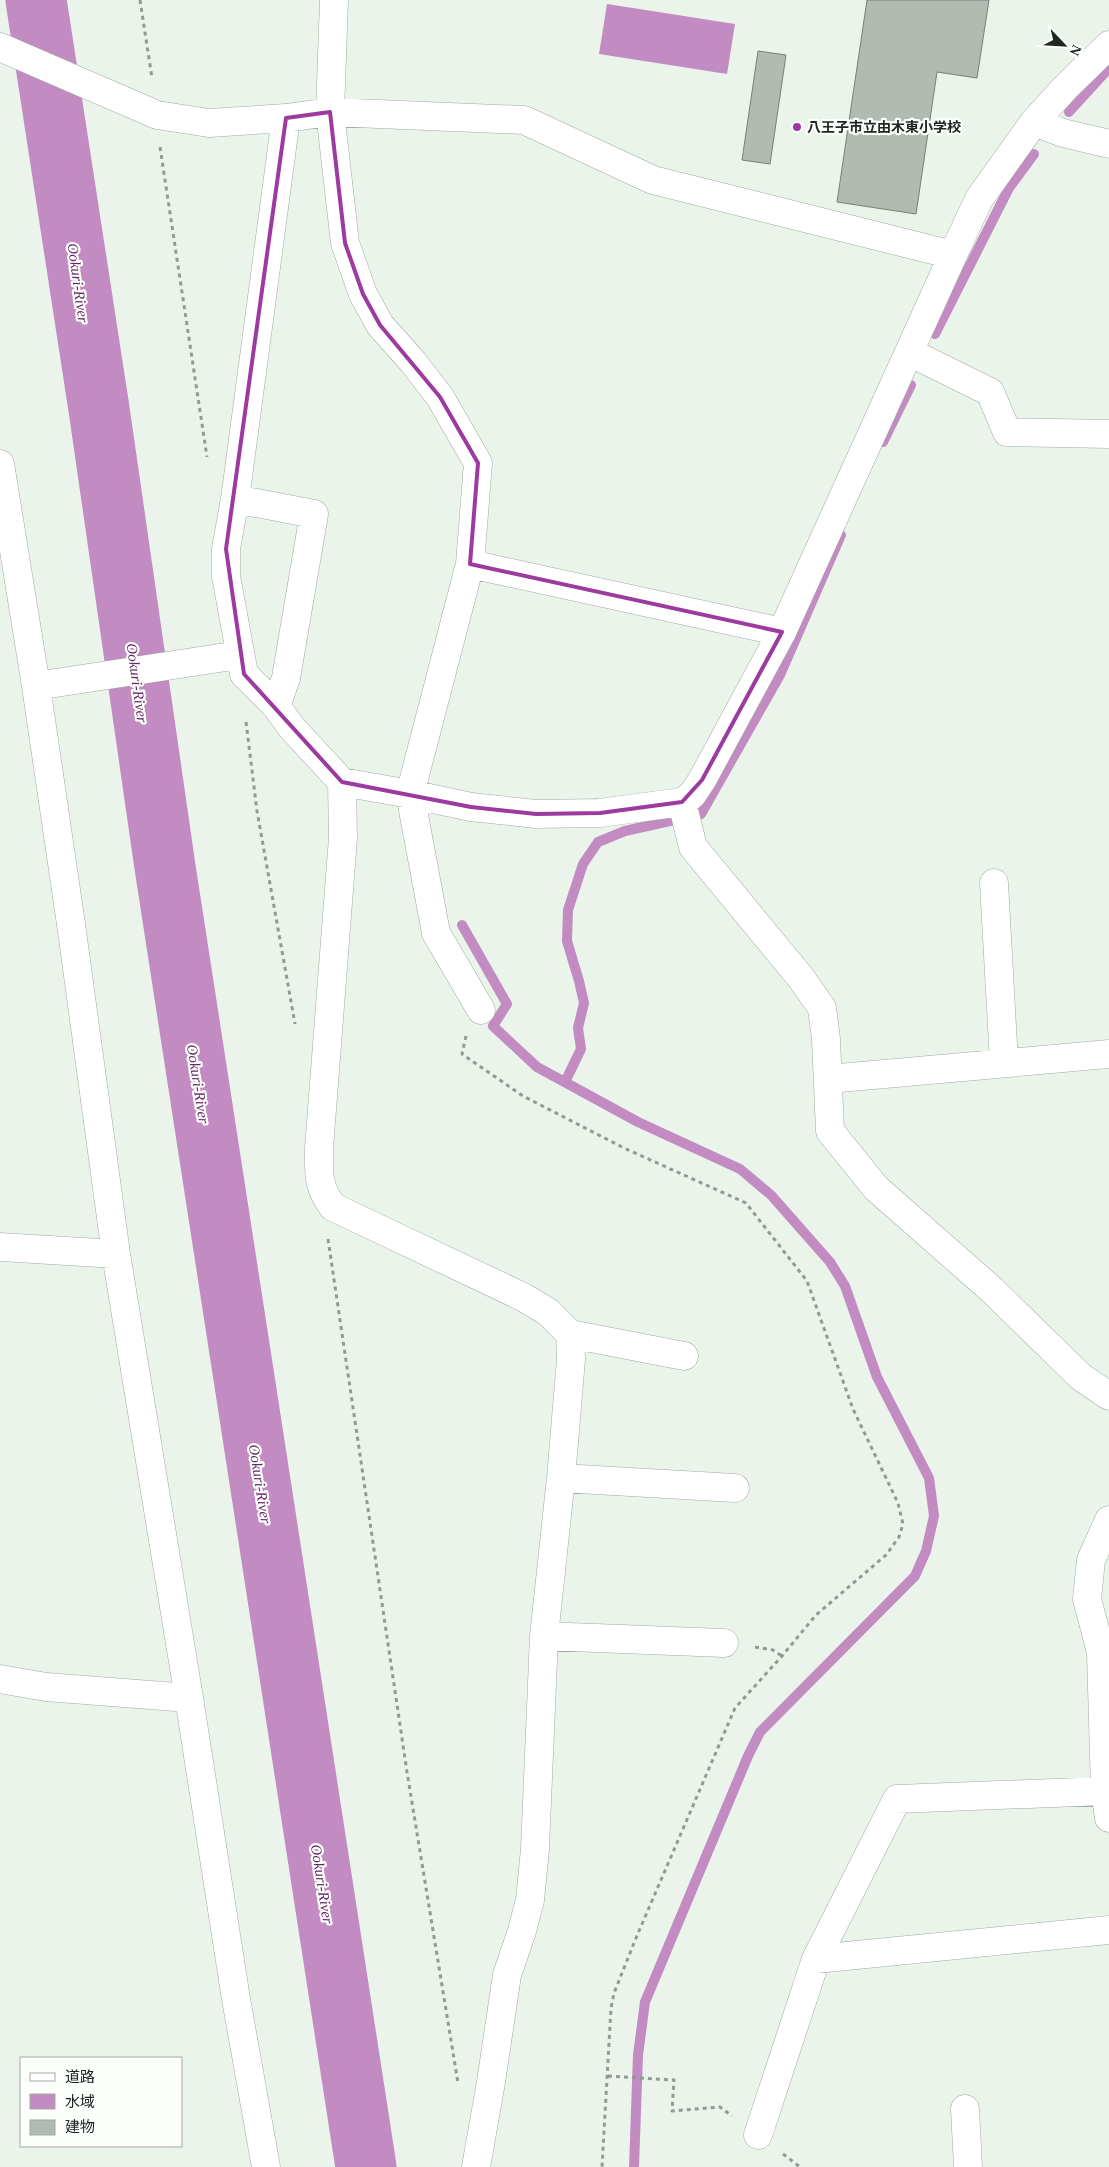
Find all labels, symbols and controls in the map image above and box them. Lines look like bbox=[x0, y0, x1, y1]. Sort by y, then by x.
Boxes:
north arrow bbox=[1039, 20, 1089, 70]
text: N bbox=[1066, 43, 1084, 58]
place label: 八王子市立由木東小学校 bbox=[807, 120, 961, 135]
marker: 八王子市立由木東小学校 bbox=[791, 121, 803, 133]
water label: Ookuri-River bbox=[65, 242, 92, 324]
water label: Ookuri-River bbox=[124, 642, 151, 724]
water label: Ookuri-River bbox=[184, 1043, 212, 1125]
water label: Ookuri-River bbox=[246, 1443, 274, 1525]
water label: Ookuri-River bbox=[308, 1843, 336, 1925]
legend bbox=[20, 2057, 182, 2147]
text: 道路 bbox=[65, 2069, 95, 2085]
text: 水域 bbox=[65, 2094, 95, 2110]
text: 建物 bbox=[65, 2119, 95, 2135]

